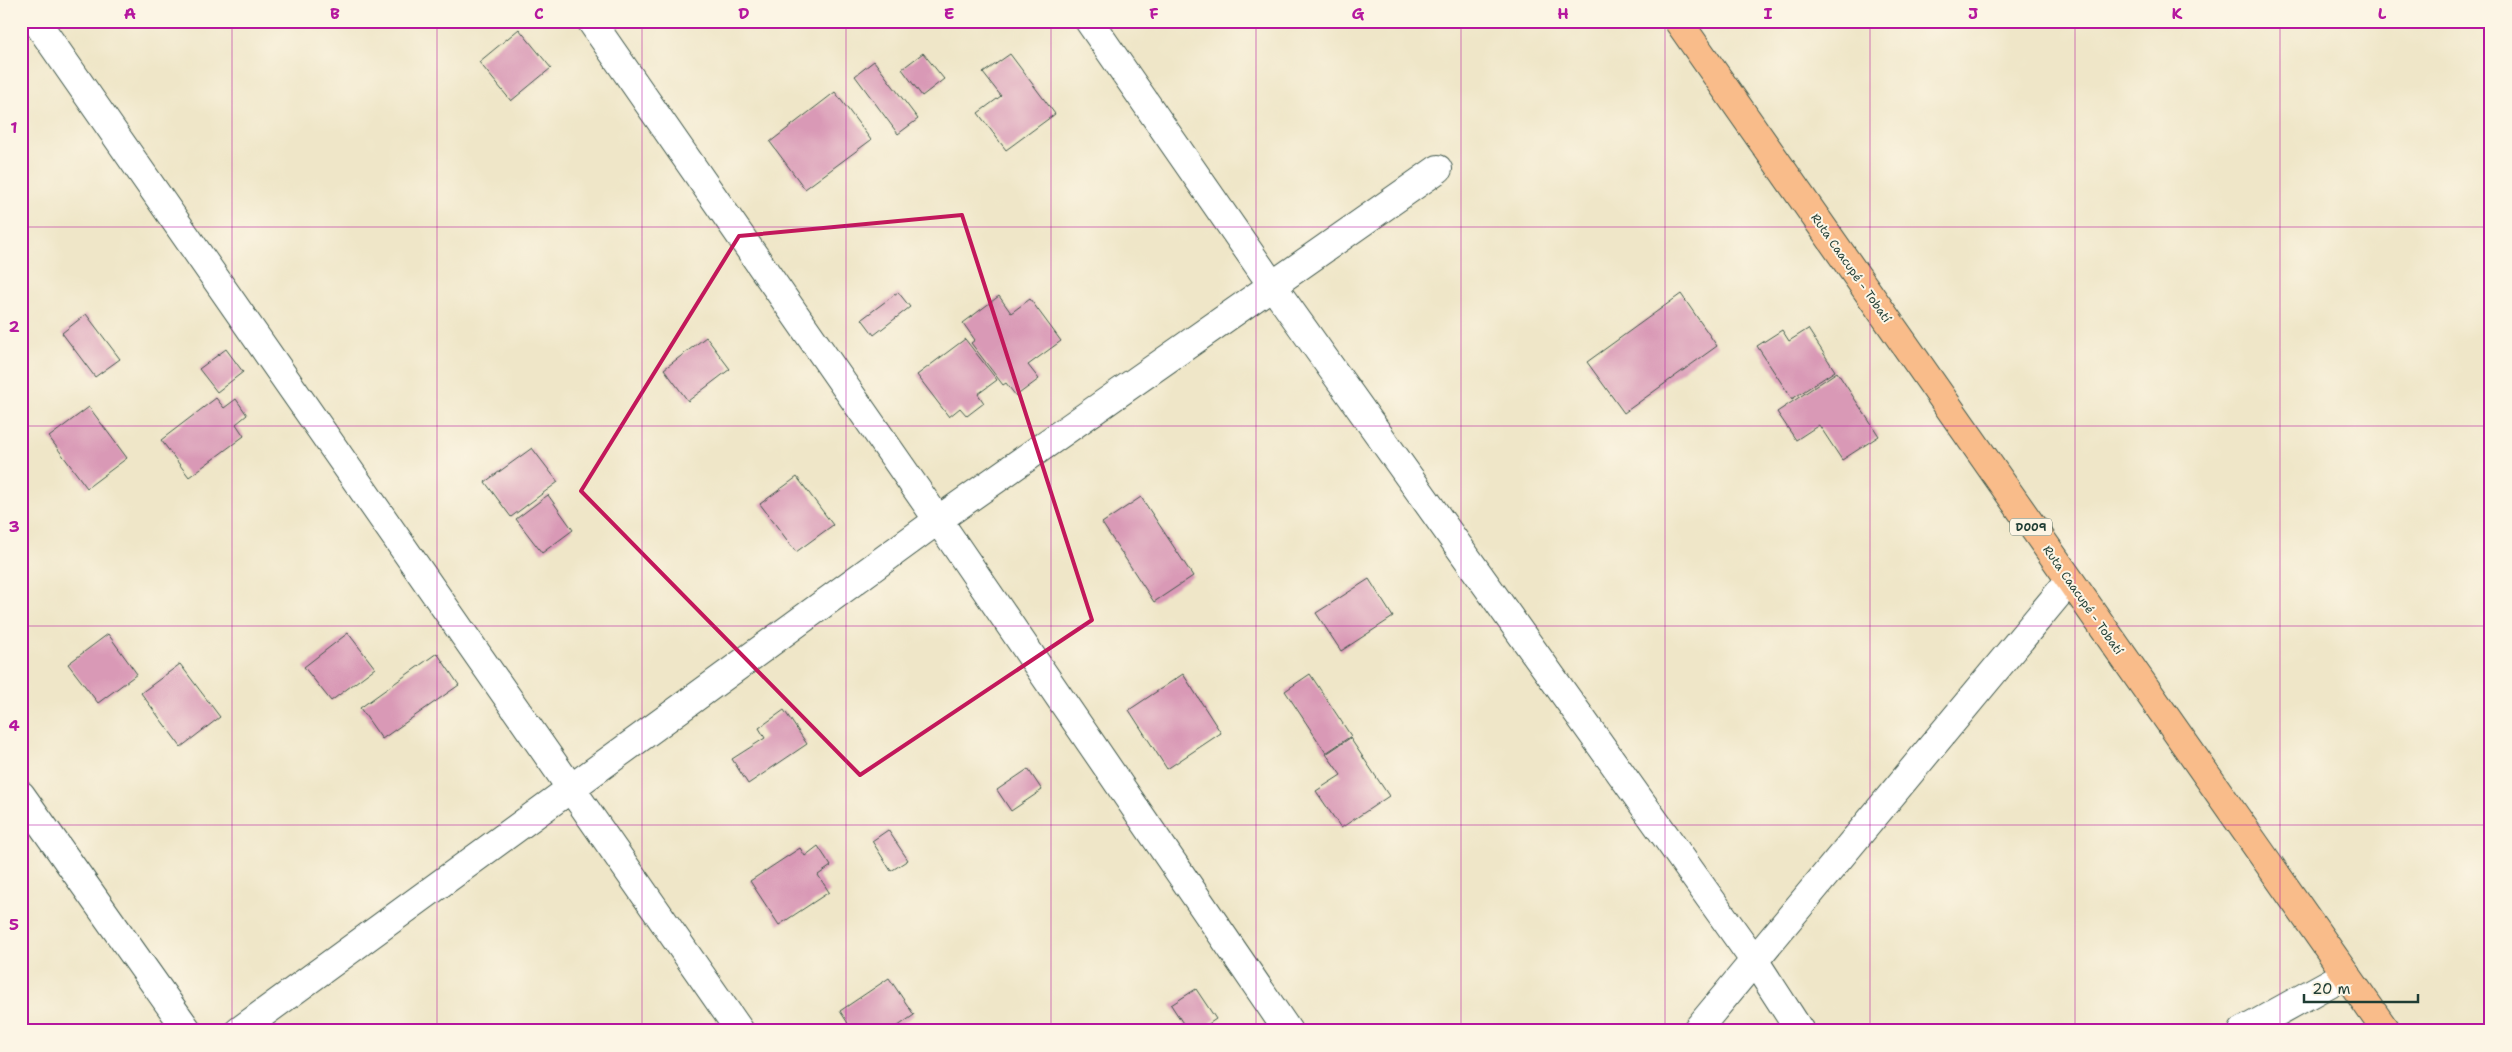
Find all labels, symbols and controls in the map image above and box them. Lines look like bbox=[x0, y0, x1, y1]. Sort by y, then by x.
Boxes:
text: A bbox=[124, 3, 136, 24]
text: B bbox=[330, 3, 340, 24]
text: C bbox=[534, 3, 544, 24]
text: D bbox=[738, 3, 750, 24]
text: E bbox=[944, 3, 954, 24]
text: F bbox=[1149, 3, 1159, 24]
text: G bbox=[1352, 3, 1365, 24]
text: H bbox=[1557, 3, 1569, 24]
text: I bbox=[1764, 3, 1773, 24]
text: J bbox=[1968, 3, 1978, 24]
text: K bbox=[2172, 3, 2183, 24]
text: L bbox=[2378, 3, 2387, 24]
text: 1 bbox=[10, 117, 18, 138]
street label: Ruta Caacupé - Tobatí bbox=[1807, 210, 1895, 326]
text: 2 bbox=[8, 316, 20, 337]
text: 3 bbox=[8, 516, 20, 537]
road number: D009 bbox=[2010, 518, 2052, 536]
street label: Ruta Caacupé - Tobatí bbox=[2039, 542, 2127, 658]
text: 4 bbox=[8, 715, 20, 736]
text: 5 bbox=[9, 914, 19, 935]
scale bar bbox=[2304, 972, 2418, 1004]
text: 20 m bbox=[2312, 979, 2351, 999]

